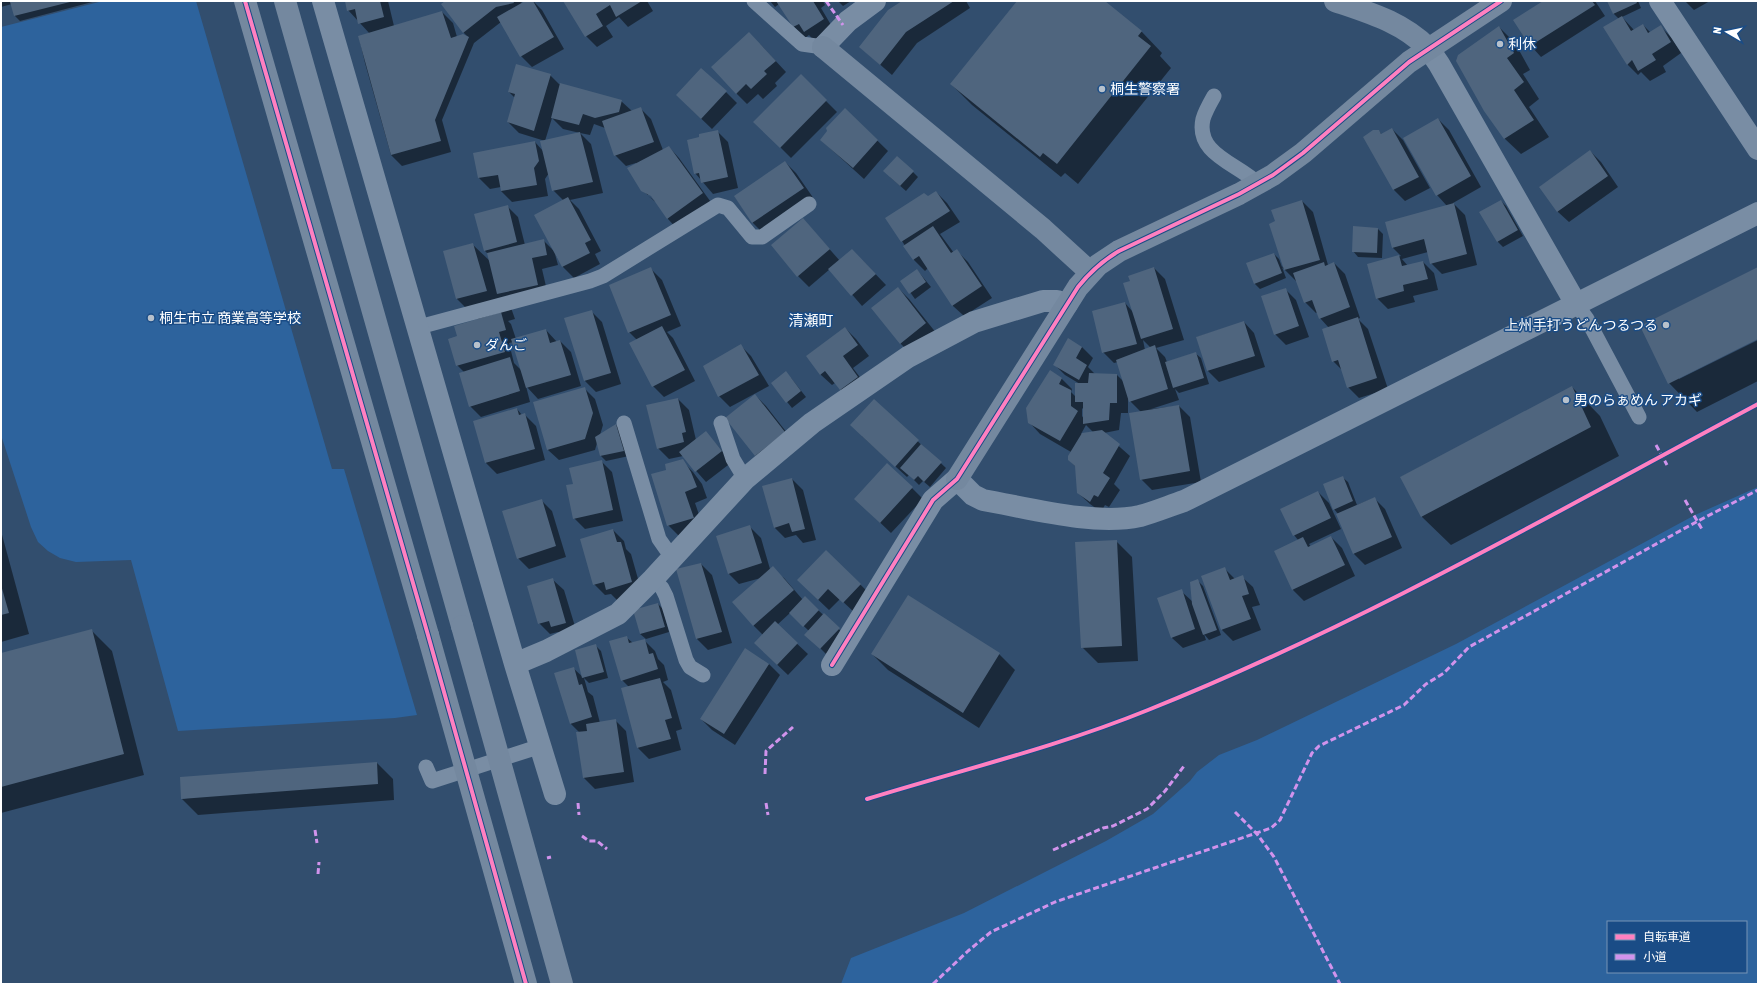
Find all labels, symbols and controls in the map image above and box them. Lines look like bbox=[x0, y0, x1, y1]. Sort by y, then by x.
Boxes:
north arrow bbox=[1707, 12, 1747, 52]
text: N bbox=[1711, 26, 1724, 35]
place label: 利休 bbox=[1508, 36, 1536, 52]
marker: 利休 bbox=[1495, 39, 1505, 49]
place label: 桐生警察署 bbox=[1110, 81, 1180, 97]
marker: 桐生警察署 bbox=[1097, 84, 1107, 94]
place label: 桐生市立 商業高等学校 bbox=[159, 310, 301, 326]
district label: 清瀬町 bbox=[788, 312, 834, 329]
marker: 桐生市立 商業高等学校 bbox=[146, 313, 156, 323]
place label: 上州手打うどんつるつる bbox=[1505, 317, 1658, 333]
marker: 上州手打うどんつるつる bbox=[1661, 320, 1671, 330]
place label: ダんご bbox=[485, 337, 527, 353]
marker: ダんご bbox=[472, 340, 482, 350]
place label: 男のらぁめん アカギ bbox=[1574, 392, 1702, 408]
marker: 男のらぁめん アカギ bbox=[1561, 395, 1571, 405]
legend bbox=[1607, 921, 1747, 973]
text: 自転車道 bbox=[1643, 930, 1691, 944]
text: 小道 bbox=[1643, 950, 1667, 964]

